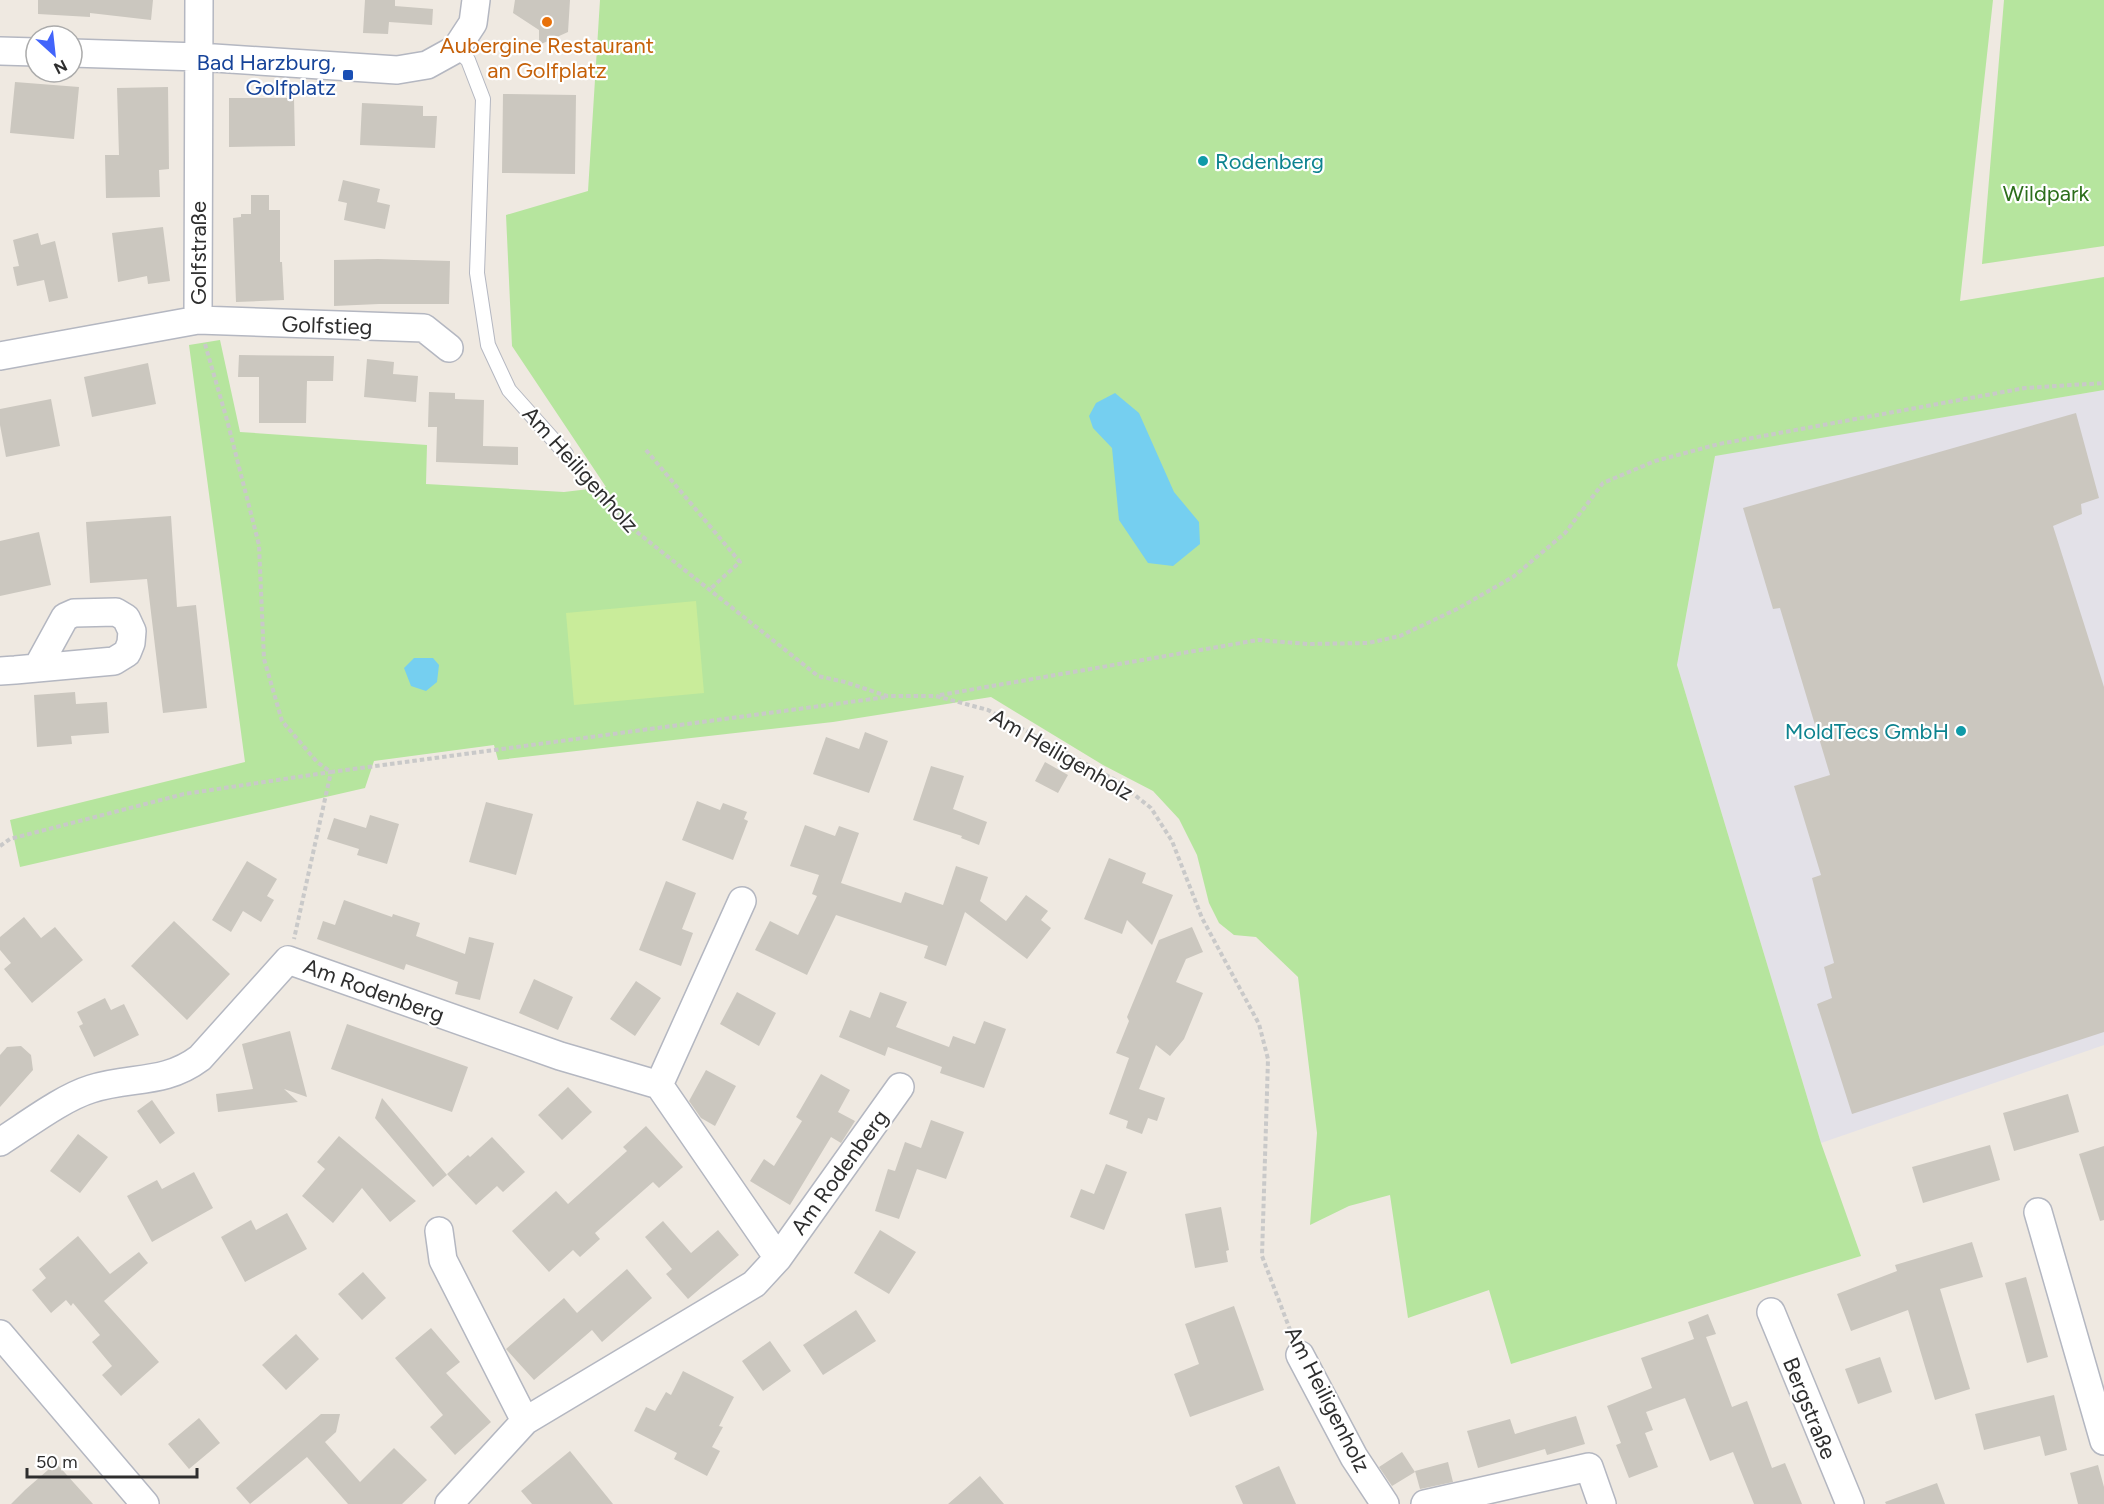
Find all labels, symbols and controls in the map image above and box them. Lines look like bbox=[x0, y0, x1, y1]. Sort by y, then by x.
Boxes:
marker: Aubergine Restaurant an Golfplatz bbox=[540, 15, 554, 29]
north arrow bbox=[24, 24, 84, 84]
place label: Aubergine Restaurant an Golfplatz bbox=[440, 32, 654, 84]
place label: Bad Harzburg, Golfplatz bbox=[197, 49, 336, 101]
text: N bbox=[51, 56, 70, 78]
marker: Bad Harzburg, Golfplatz bbox=[341, 68, 355, 82]
place label: Rodenberg bbox=[1215, 148, 1324, 175]
marker: Rodenberg bbox=[1196, 154, 1210, 168]
park label: Wildpark bbox=[2003, 180, 2089, 207]
street label: Golfstraße bbox=[185, 201, 212, 305]
street label: Golfstieg bbox=[281, 310, 373, 341]
street label: Am Heiligenholz bbox=[517, 401, 644, 538]
street label: Am Heiligenholz bbox=[985, 703, 1138, 806]
place label: MoldTecs GmbH bbox=[1785, 718, 1949, 745]
marker: MoldTecs GmbH bbox=[1954, 724, 1968, 738]
street label: Am Rodenberg bbox=[300, 952, 448, 1028]
street label: Am Rodenberg bbox=[785, 1104, 894, 1240]
street label: Am Heiligenholz bbox=[1279, 1322, 1376, 1477]
street label: Bergstraße bbox=[1777, 1353, 1842, 1463]
scale bar bbox=[27, 1441, 196, 1479]
text: 50 m bbox=[36, 1451, 78, 1473]

